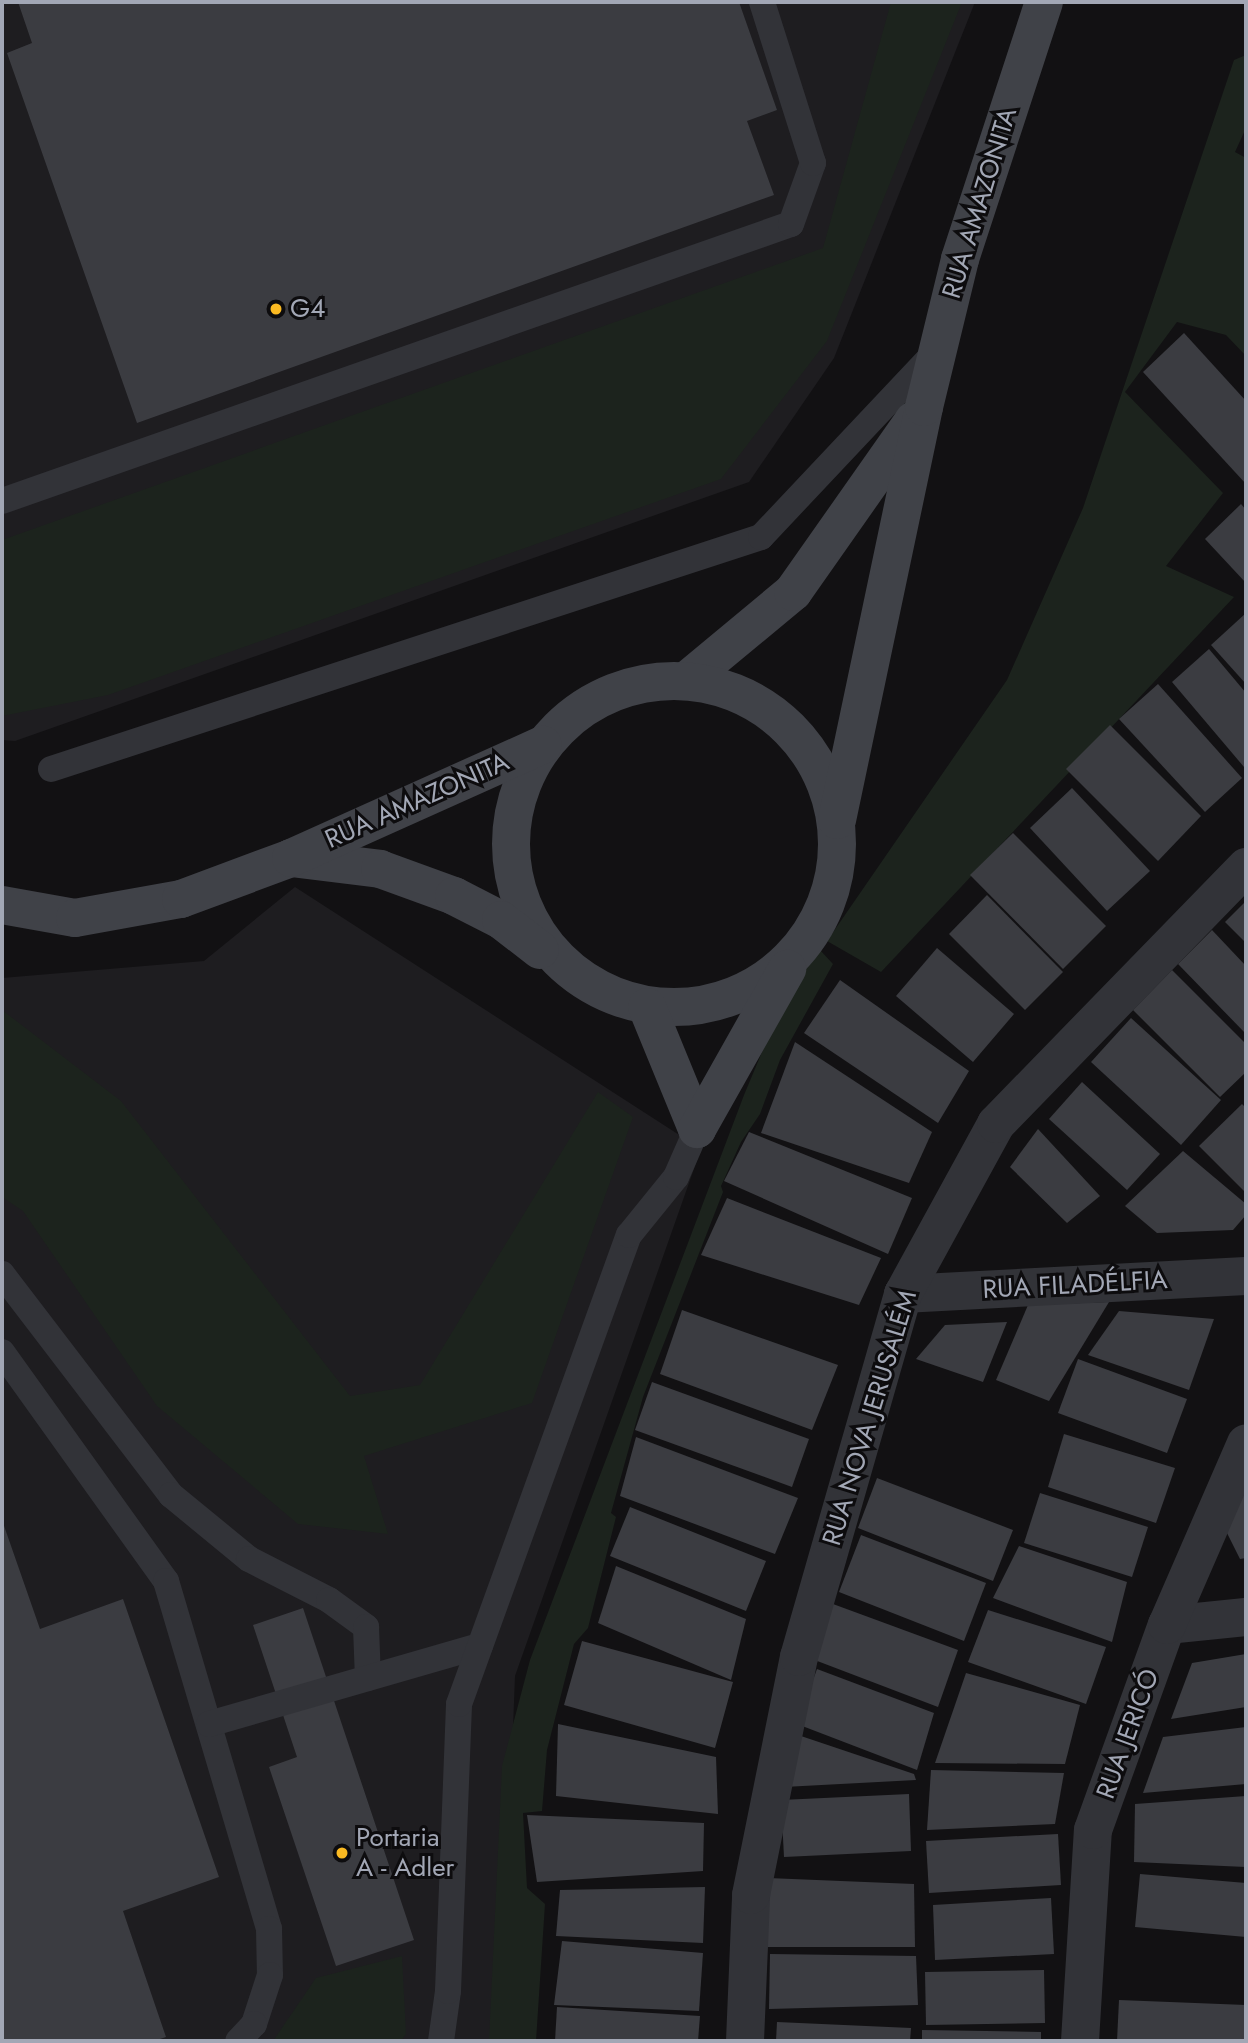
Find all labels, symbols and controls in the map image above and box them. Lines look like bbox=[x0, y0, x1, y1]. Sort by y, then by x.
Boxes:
street label: RUA AMAZONITA bbox=[936, 104, 1024, 302]
place label: G4 bbox=[290, 293, 325, 325]
marker: G4 bbox=[268, 301, 284, 317]
street label: RUA AMAZONITA bbox=[320, 747, 514, 855]
street label: RUA FILADÉLFIA bbox=[982, 1265, 1168, 1305]
street label: RUA NOVA JERUSALÉM bbox=[816, 1287, 924, 1549]
street label: RUA JERICÓ bbox=[1090, 1665, 1166, 1803]
place label: Portaria A - Adler bbox=[356, 1822, 454, 1884]
marker: Portaria A - Adler bbox=[334, 1845, 350, 1861]

